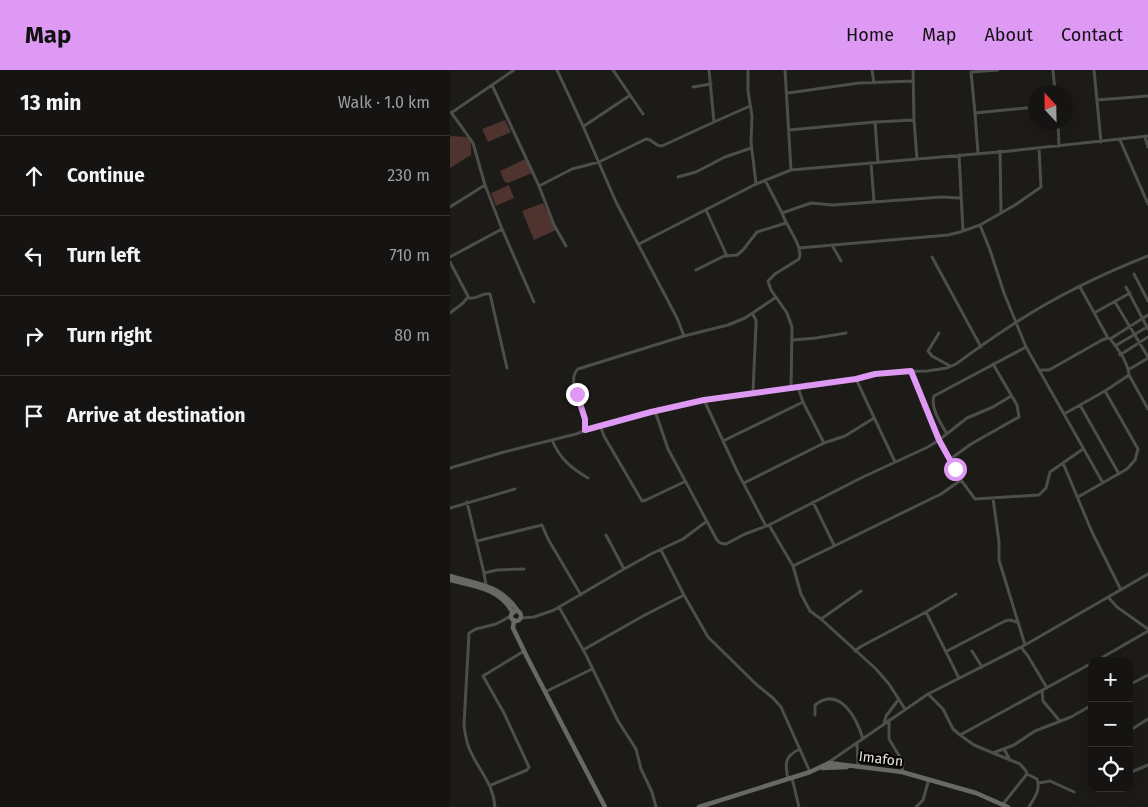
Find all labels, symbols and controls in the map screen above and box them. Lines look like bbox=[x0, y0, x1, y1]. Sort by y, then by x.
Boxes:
text: Map bbox=[25, 21, 71, 49]
text: Home bbox=[846, 24, 894, 46]
text: Map bbox=[922, 24, 956, 46]
text: About bbox=[984, 24, 1033, 46]
text: Contact bbox=[1061, 24, 1123, 46]
north arrow bbox=[1028, 85, 1073, 130]
text: 13 min bbox=[20, 90, 81, 116]
text: Walk · 1.0 km bbox=[338, 93, 430, 112]
icon: ahead bbox=[20, 162, 48, 190]
text: Continue bbox=[67, 164, 145, 187]
text: 230 m bbox=[387, 166, 430, 185]
icon: left bbox=[20, 242, 48, 270]
text: Turn left bbox=[67, 244, 141, 267]
text: 710 m bbox=[389, 246, 430, 265]
icon: right bbox=[20, 322, 48, 350]
text: Turn right bbox=[67, 324, 152, 347]
text: 80 m bbox=[394, 326, 430, 345]
route end bbox=[566, 383, 589, 406]
icon: arrive bbox=[20, 402, 48, 430]
text: Arrive at destination bbox=[67, 404, 246, 427]
route start bbox=[944, 458, 967, 481]
map controls bbox=[1088, 657, 1133, 792]
button: + bbox=[1088, 657, 1133, 702]
button: − bbox=[1088, 702, 1133, 747]
button: locate bbox=[1088, 747, 1133, 792]
street label: Imafon bbox=[858, 748, 904, 770]

